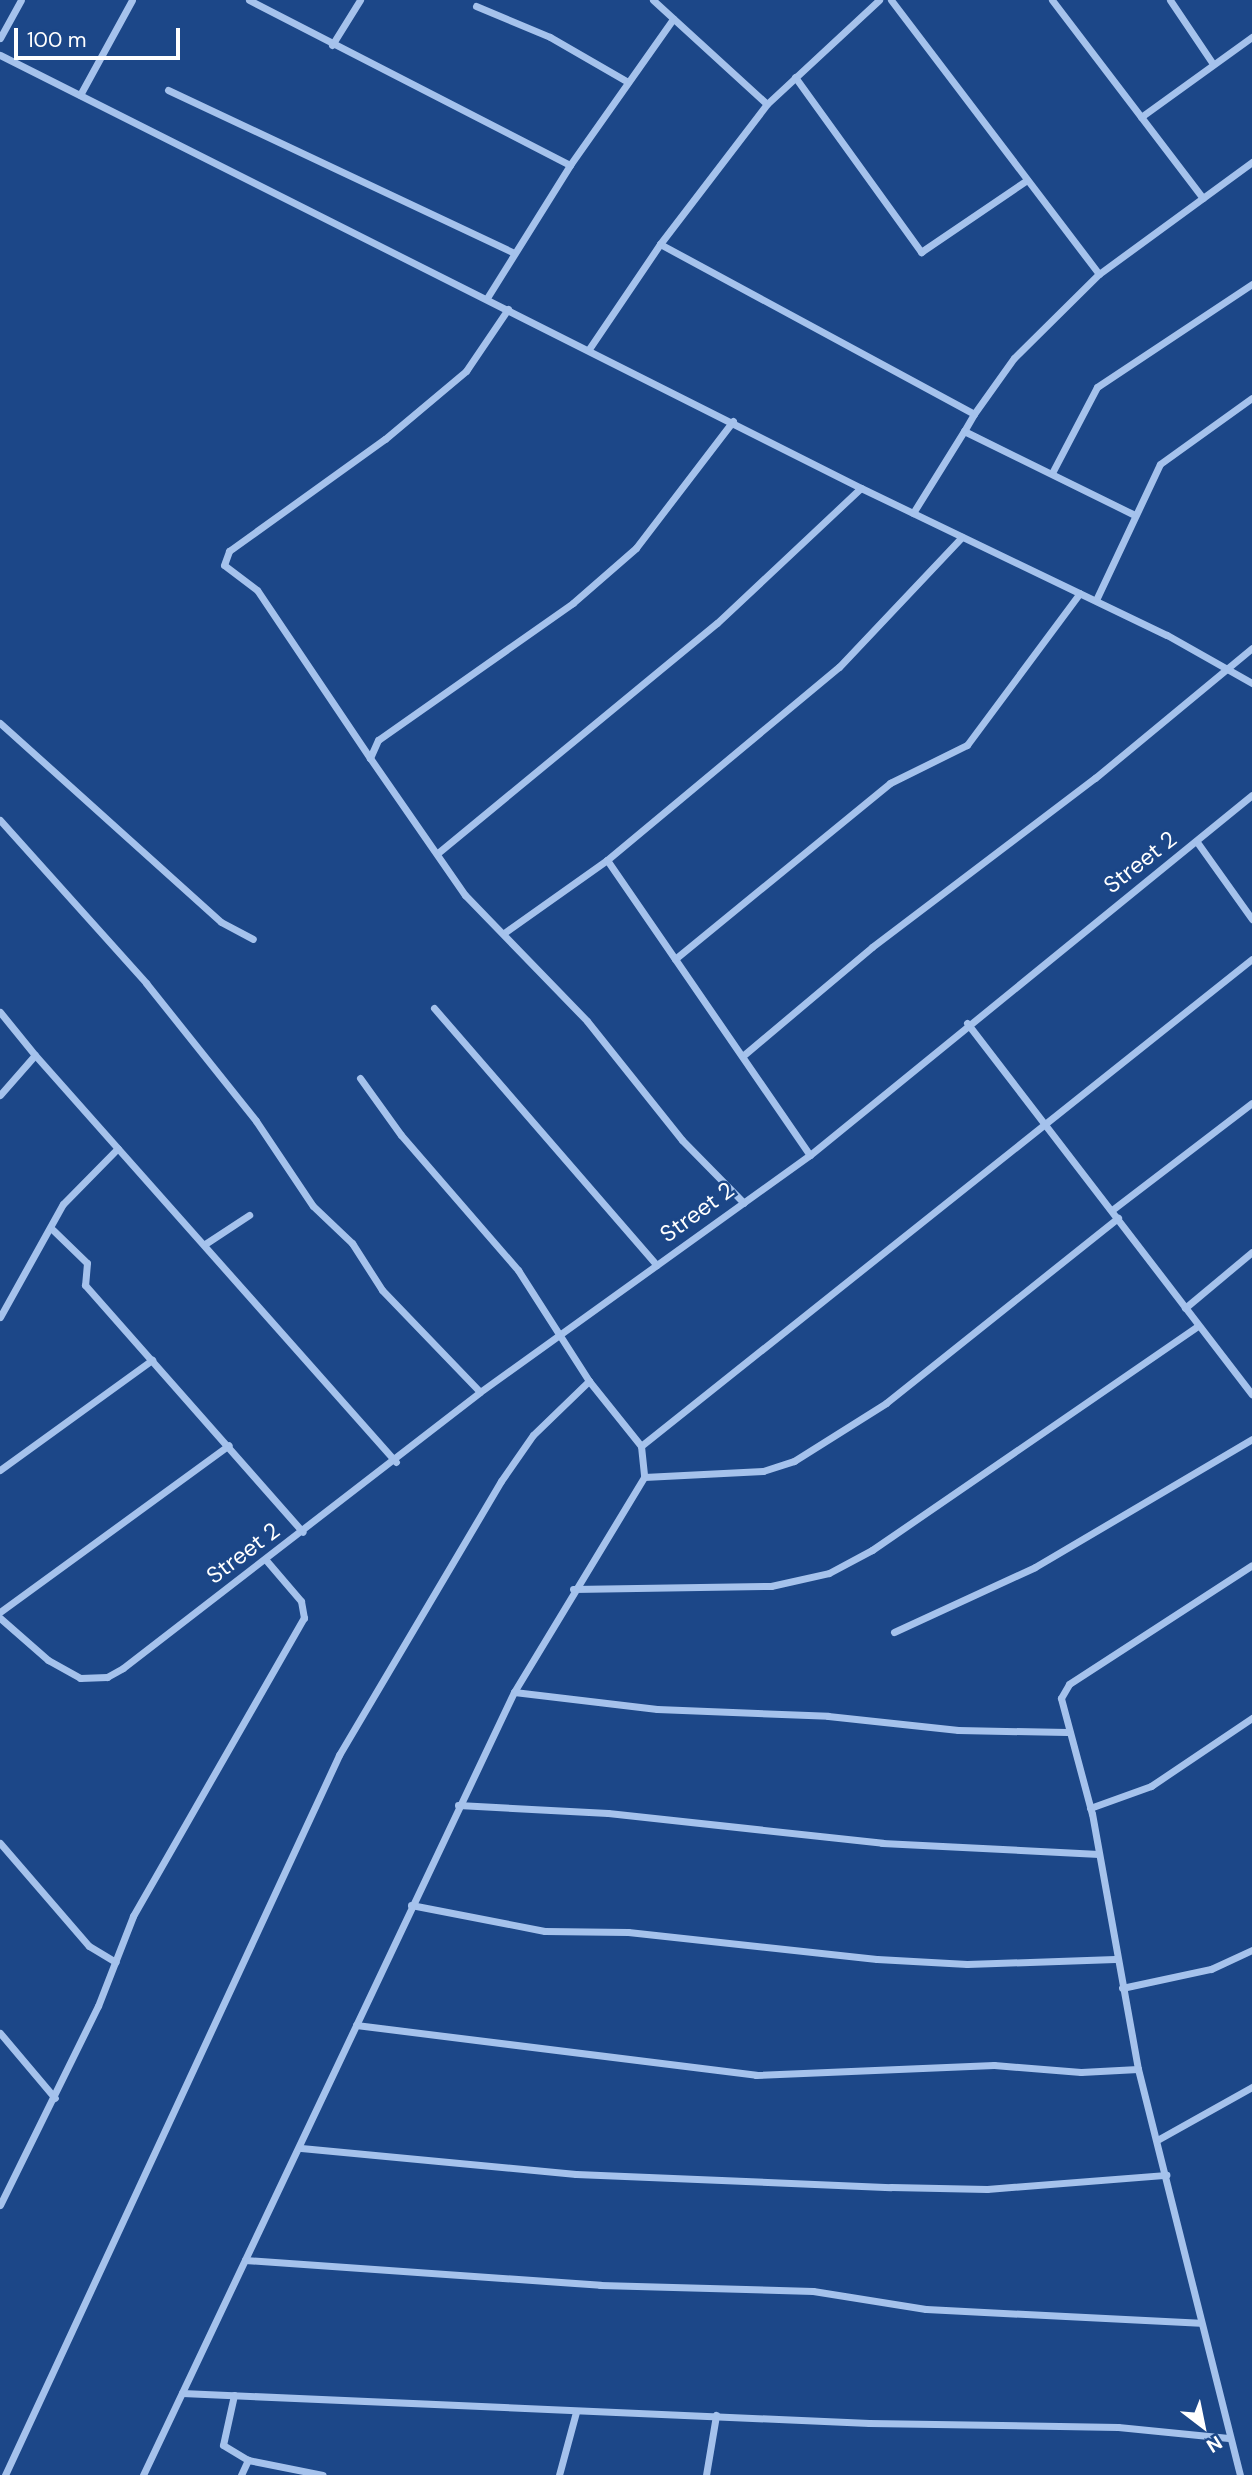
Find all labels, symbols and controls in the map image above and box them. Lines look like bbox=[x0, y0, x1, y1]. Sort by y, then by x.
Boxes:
scale bar bbox=[18, 14, 184, 58]
text: 100 m bbox=[27, 26, 87, 54]
street label: Street 2 bbox=[1098, 825, 1182, 899]
street label: Street 2 bbox=[655, 1176, 739, 1248]
street label: Street 2 bbox=[201, 1517, 285, 1589]
north arrow bbox=[1168, 2391, 1238, 2461]
text: N bbox=[1202, 2430, 1227, 2459]

